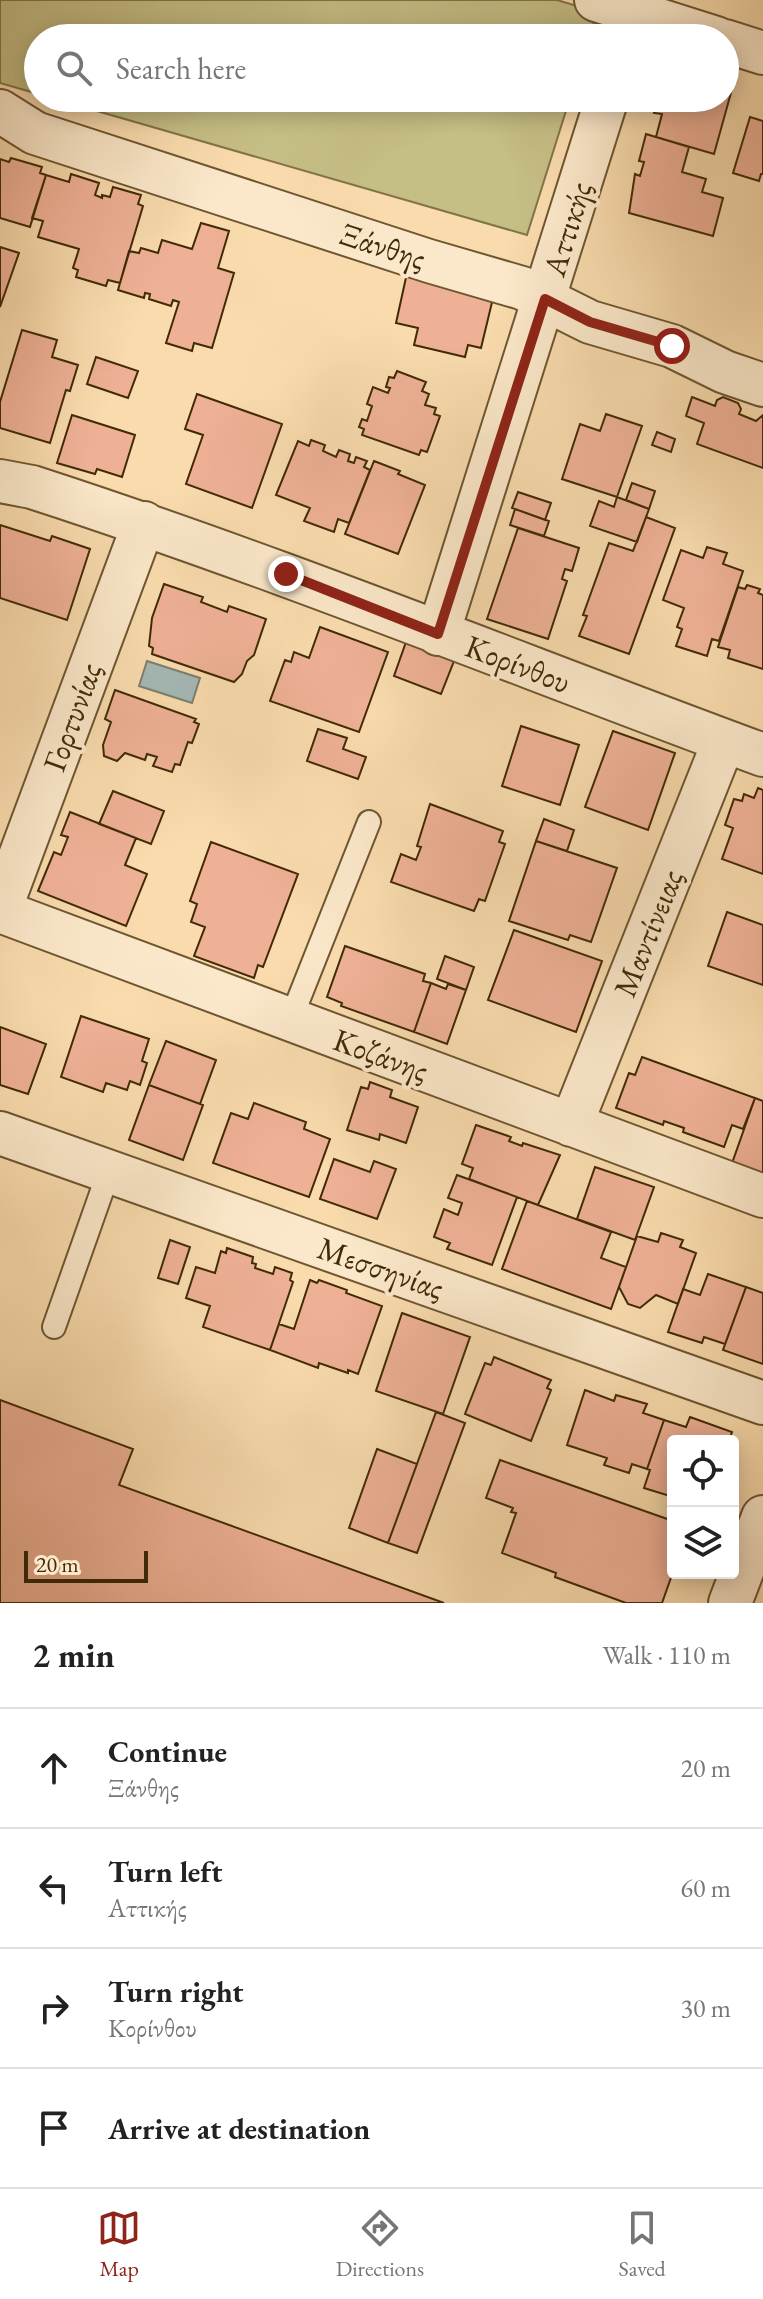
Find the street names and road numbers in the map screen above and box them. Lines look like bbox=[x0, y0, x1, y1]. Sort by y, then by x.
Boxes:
street label: Αττικής bbox=[532, 177, 601, 282]
street label: Ξάνθης bbox=[335, 213, 431, 279]
street label: Κορίνθου bbox=[459, 625, 577, 703]
street label: Γορτυνίας bbox=[33, 657, 111, 777]
street label: Μαντίνειας bbox=[603, 863, 693, 1003]
street label: Κοζάνης bbox=[328, 1018, 434, 1092]
street label: Μεσσηνίας bbox=[312, 1227, 450, 1309]

